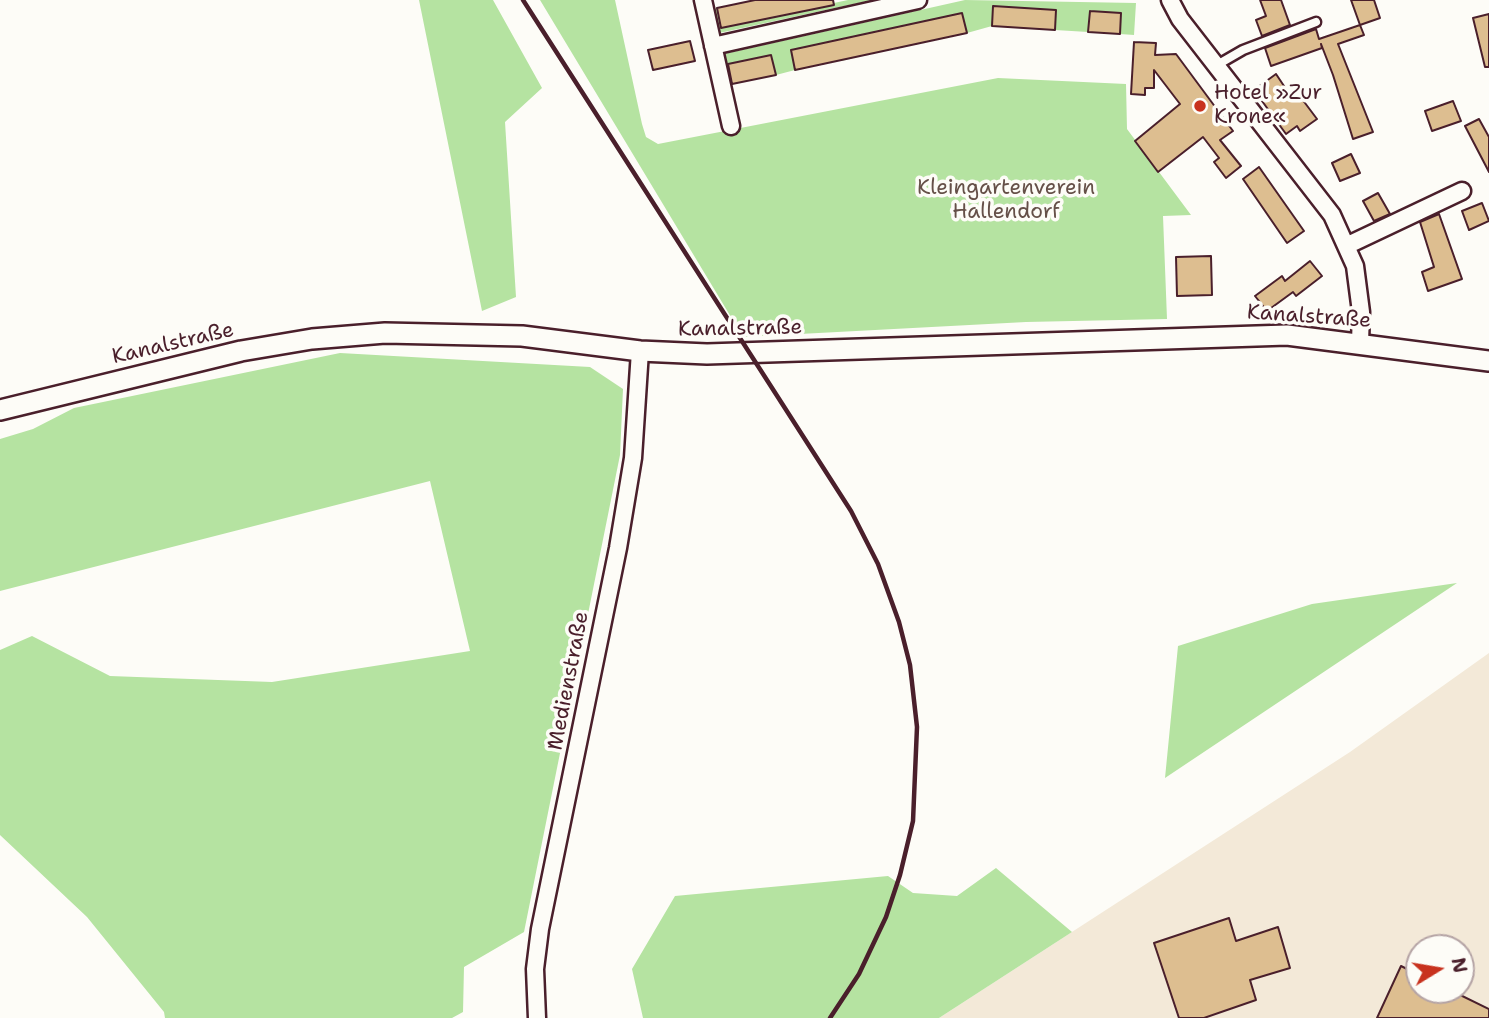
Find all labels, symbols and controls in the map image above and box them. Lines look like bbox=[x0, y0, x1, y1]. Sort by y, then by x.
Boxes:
place label: Hotel »Zur Krone« bbox=[1214, 81, 1322, 131]
marker: Hotel »Zur Krone« bbox=[1192, 98, 1208, 114]
park label: Kleingartenverein Hallendorf bbox=[917, 176, 1095, 226]
street label: Kanalstraße bbox=[1246, 300, 1372, 334]
street label: Kanalstraße bbox=[678, 315, 802, 343]
street label: Kanalstraße bbox=[110, 318, 236, 370]
street label: Medienstraße bbox=[543, 609, 595, 753]
north arrow bbox=[1405, 934, 1475, 1004]
text: N bbox=[1445, 956, 1473, 975]

